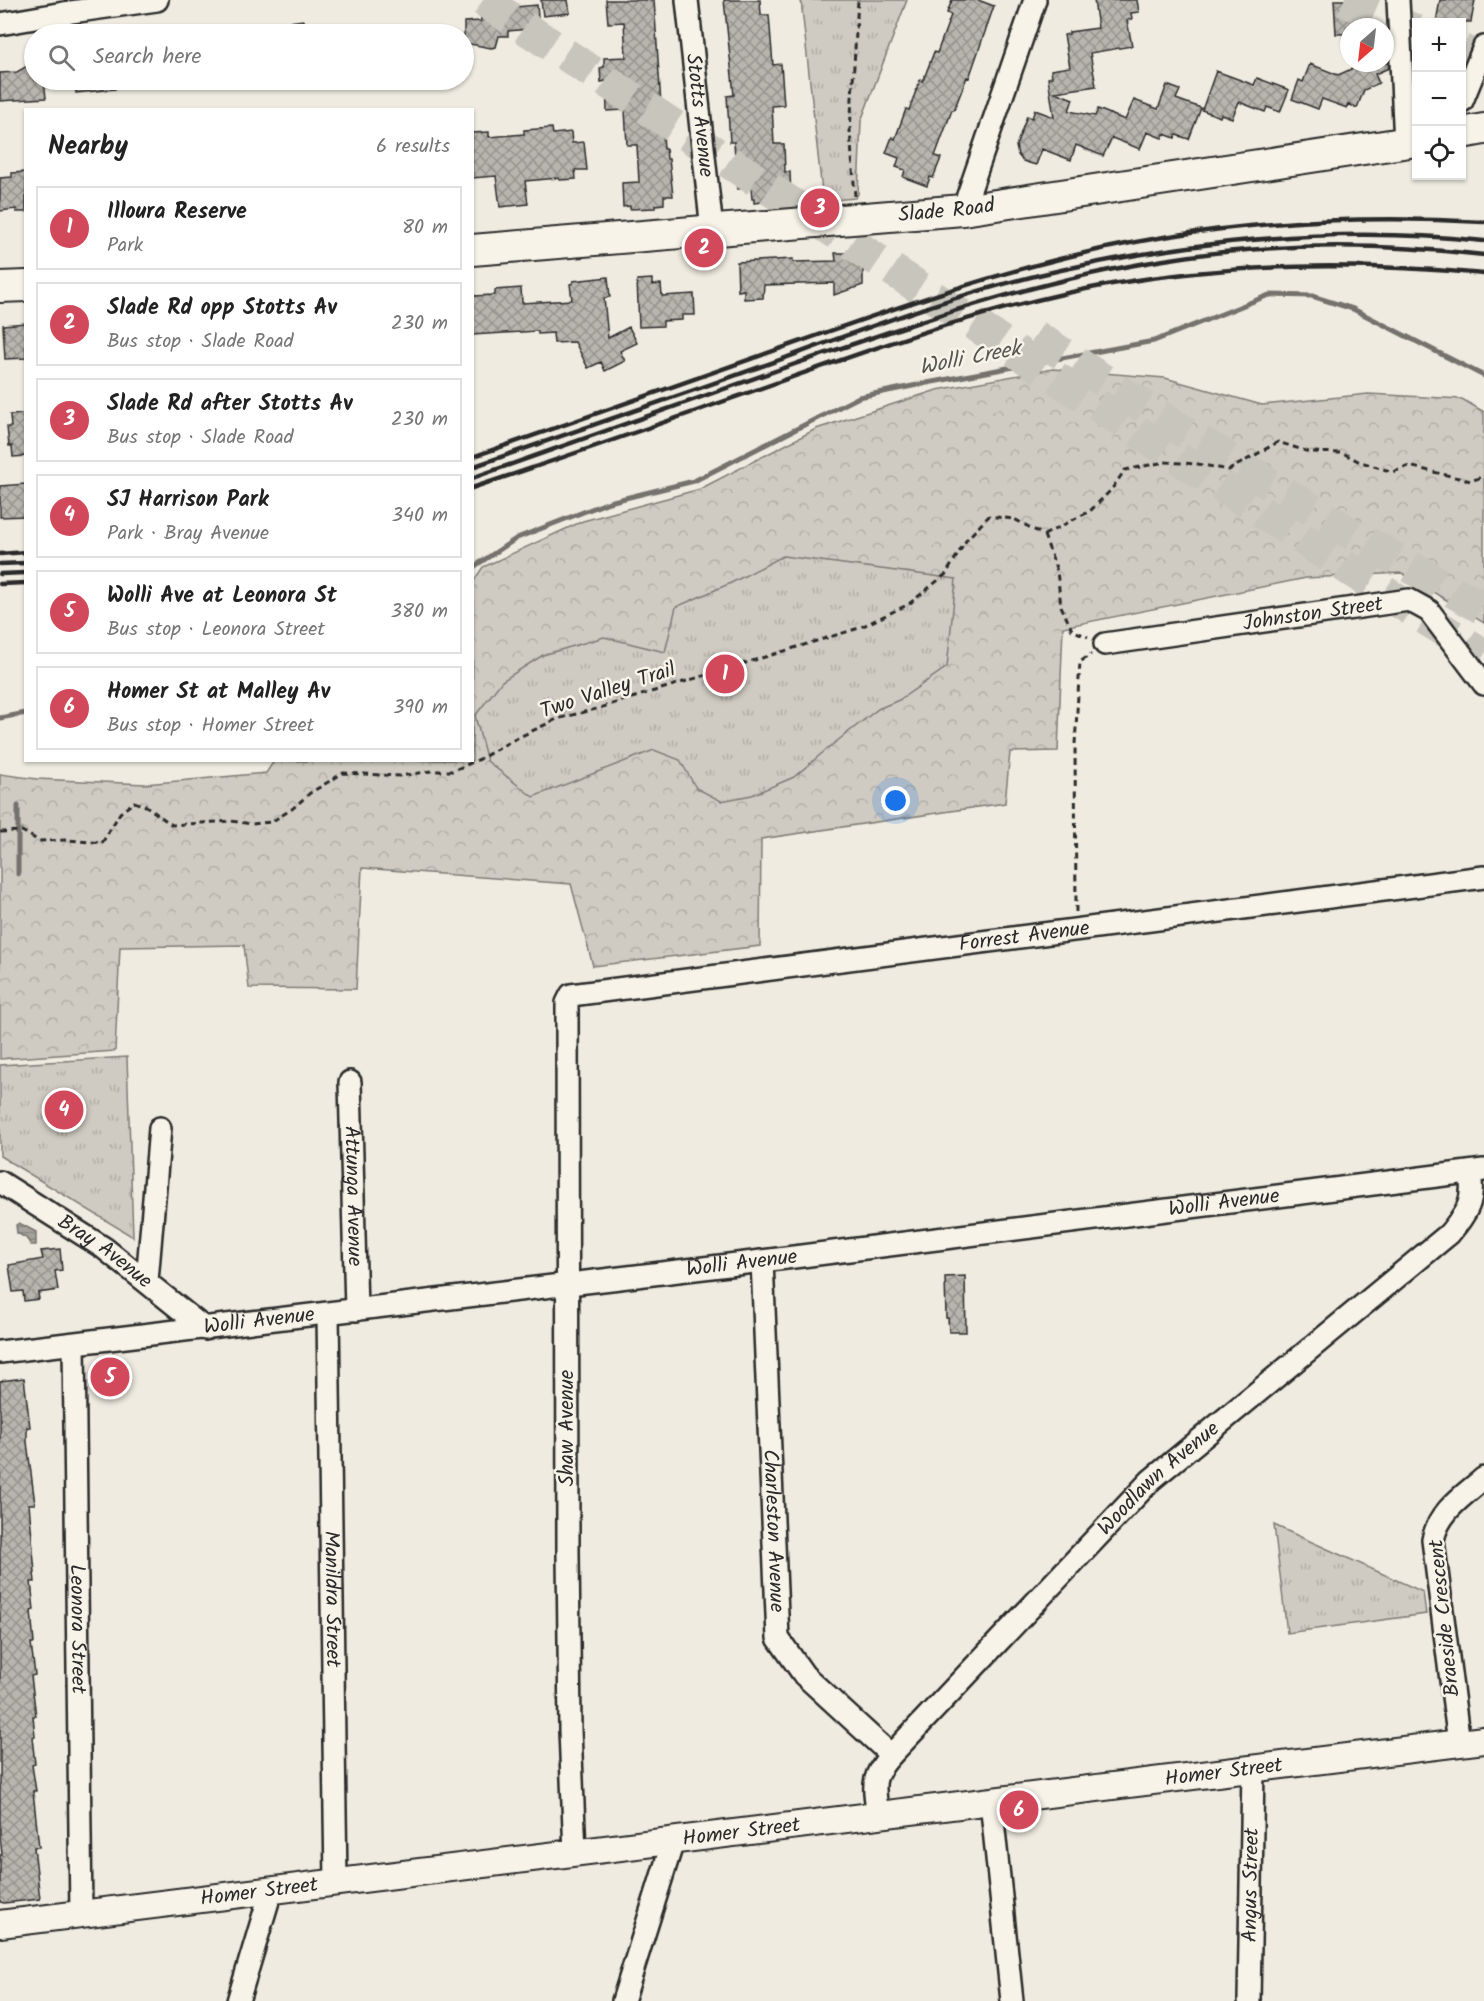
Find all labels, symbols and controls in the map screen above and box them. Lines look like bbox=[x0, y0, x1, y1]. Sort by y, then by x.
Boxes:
north arrow bbox=[1340, 18, 1394, 72]
map controls bbox=[1412, 18, 1466, 180]
button: + bbox=[1412, 18, 1466, 72]
search box bbox=[24, 24, 474, 90]
text: Search here bbox=[93, 40, 201, 75]
icon: search bbox=[45, 41, 78, 74]
street label: Stotts Avenue bbox=[676, 52, 723, 179]
button: − bbox=[1412, 72, 1466, 126]
text: Nearby bbox=[48, 126, 128, 168]
button: locate bbox=[1412, 126, 1466, 180]
text: 6 results bbox=[376, 131, 450, 163]
pin: 3 bbox=[800, 186, 840, 230]
street label: Slade Road bbox=[897, 189, 997, 232]
text: Illoura Reserve bbox=[107, 195, 247, 230]
text: 1 bbox=[66, 212, 73, 244]
text: 80 m bbox=[402, 212, 448, 244]
pin: 2 bbox=[684, 226, 724, 270]
text: Park bbox=[107, 230, 143, 262]
text: Slade Rd opp Stotts Av bbox=[107, 291, 337, 326]
text: 2 bbox=[64, 308, 75, 340]
text: 230 m bbox=[391, 308, 448, 340]
text: Bus stop · Slade Road bbox=[107, 326, 294, 358]
water label: Wolli Creek bbox=[916, 331, 1027, 386]
text: Slade Rd after Stotts Av bbox=[107, 387, 353, 422]
text: 3 bbox=[64, 404, 75, 436]
text: 230 m bbox=[391, 404, 448, 436]
text: Bus stop · Slade Road bbox=[107, 422, 294, 454]
text: SJ Harrison Park bbox=[107, 483, 269, 518]
text: 4 bbox=[64, 500, 75, 532]
text: 340 m bbox=[392, 500, 448, 532]
text: Park · Bray Avenue bbox=[107, 518, 269, 550]
text: Wolli Ave at Leonora St bbox=[107, 579, 337, 614]
street label: Johnston Street bbox=[1241, 587, 1386, 640]
text: 5 bbox=[64, 596, 75, 628]
text: 380 m bbox=[391, 596, 448, 628]
text: Bus stop · Leonora Street bbox=[107, 614, 325, 646]
pin: 1 bbox=[706, 652, 744, 696]
street label: Two Valley Trail bbox=[536, 654, 680, 728]
text: Homer St at Malley Av bbox=[107, 675, 330, 710]
text: 6 bbox=[64, 692, 75, 724]
text: 390 m bbox=[393, 692, 448, 724]
text: Bus stop · Homer Street bbox=[107, 710, 314, 742]
your location bbox=[881, 786, 910, 815]
street label: Forrest Avenue bbox=[957, 912, 1092, 961]
pin: 4 bbox=[44, 1088, 84, 1132]
street label: Attunga Avenue bbox=[335, 1125, 371, 1267]
street label: Wolli Avenue bbox=[1167, 1179, 1282, 1226]
street label: Bray Avenue bbox=[51, 1206, 160, 1298]
street label: Wolli Avenue bbox=[684, 1240, 800, 1286]
street label: Wolli Avenue bbox=[202, 1298, 317, 1344]
pin: 5 bbox=[90, 1354, 130, 1400]
street label: Shaw Avenue bbox=[551, 1369, 584, 1486]
street label: Woodlawn Avenue bbox=[1090, 1413, 1227, 1543]
street label: Charleston Avenue bbox=[753, 1448, 793, 1614]
street label: Manildra Street bbox=[315, 1530, 349, 1668]
street label: Braeside Crescent bbox=[1420, 1537, 1470, 1698]
street label: Leonora Street bbox=[60, 1564, 95, 1695]
street label: Homer Street bbox=[1163, 1749, 1285, 1796]
pin: 6 bbox=[1000, 1788, 1038, 1832]
street label: Homer Street bbox=[681, 1808, 803, 1856]
street label: Angus Street bbox=[1234, 1827, 1269, 1943]
street label: Homer Street bbox=[198, 1868, 321, 1916]

